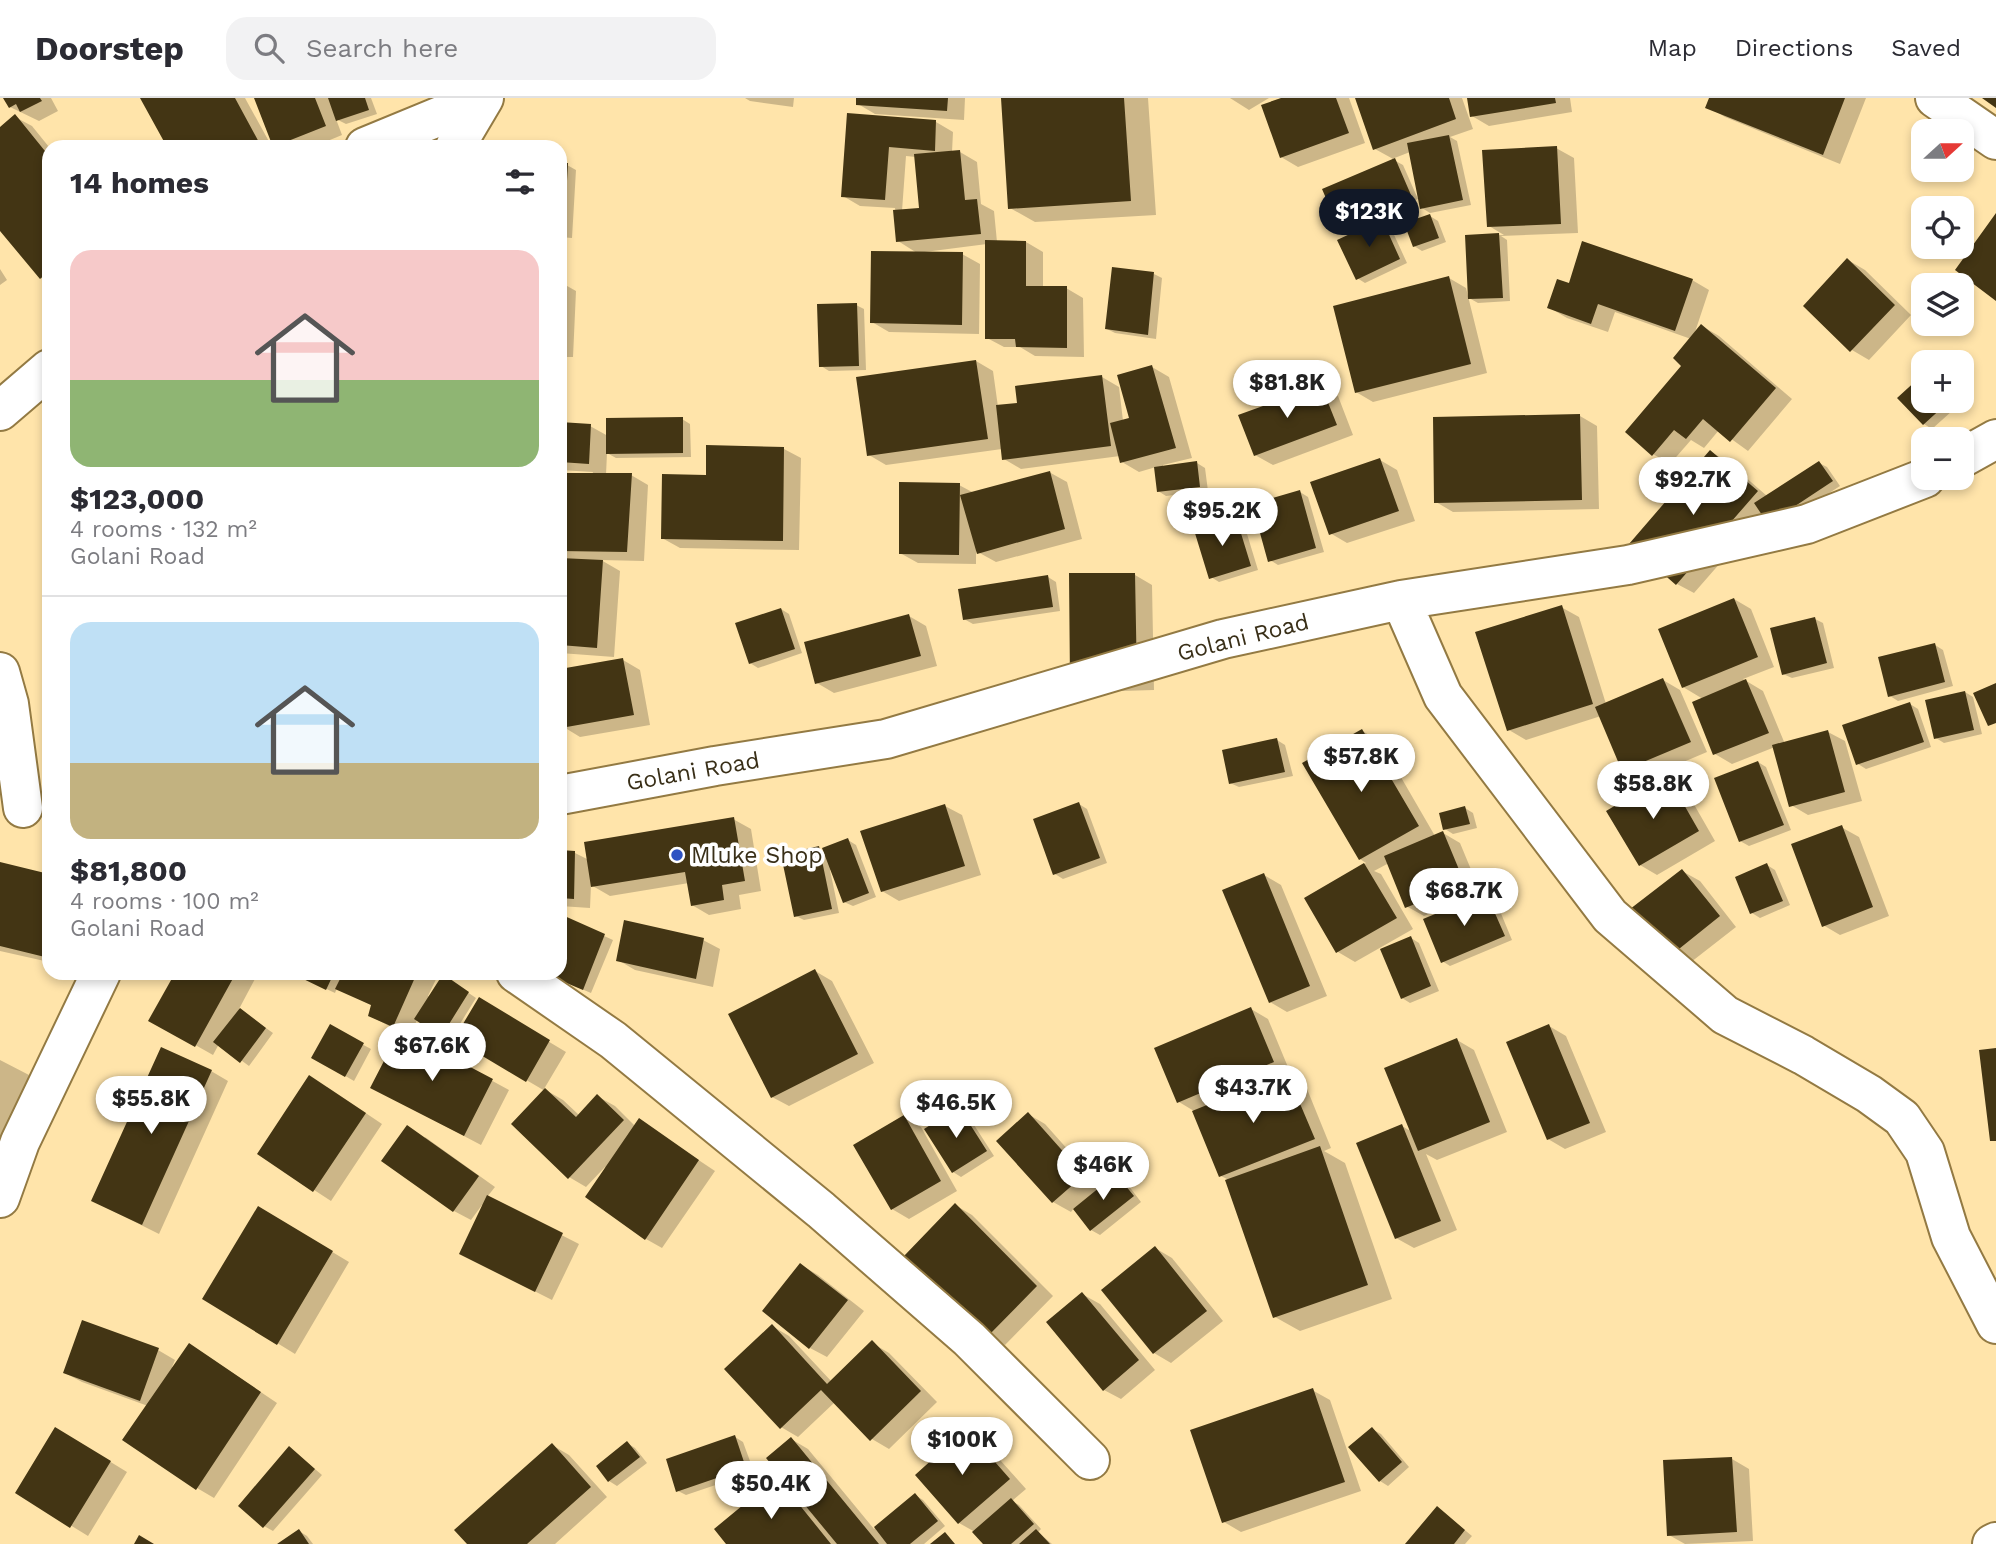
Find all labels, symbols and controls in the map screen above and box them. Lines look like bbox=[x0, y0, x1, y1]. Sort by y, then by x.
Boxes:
search box bbox=[226, 17, 716, 80]
text: Doorstep bbox=[35, 29, 184, 68]
icon: search bbox=[250, 29, 288, 67]
text: Search here bbox=[306, 33, 458, 63]
text: Map bbox=[1648, 34, 1697, 62]
text: Directions bbox=[1735, 34, 1853, 62]
text: Saved bbox=[1891, 34, 1961, 62]
north arrow bbox=[1911, 119, 1974, 182]
map controls bbox=[1911, 119, 1974, 490]
icon: filters bbox=[501, 163, 539, 201]
text: 14 homes bbox=[70, 165, 209, 200]
pin: $123K bbox=[1320, 190, 1418, 249]
button: locate bbox=[1911, 196, 1974, 259]
text: $123K bbox=[1335, 198, 1403, 225]
button: layers bbox=[1911, 273, 1974, 336]
icon: home bbox=[242, 295, 368, 421]
button: + bbox=[1911, 350, 1974, 413]
pin: $81.8K bbox=[1230, 360, 1344, 420]
text: $81.8K bbox=[1249, 369, 1325, 396]
button: − bbox=[1911, 427, 1974, 490]
pin: $92.7K bbox=[1636, 458, 1750, 517]
text: $92.7K bbox=[1655, 466, 1731, 493]
text: $123,000 bbox=[70, 481, 204, 516]
pin: $95.2K bbox=[1165, 489, 1279, 548]
text: $95.2K bbox=[1183, 497, 1261, 524]
text: 4 rooms · 132 m² bbox=[70, 516, 257, 543]
text: Golani Road bbox=[70, 543, 205, 570]
street label: Golani Road bbox=[1174, 608, 1312, 667]
icon: home bbox=[242, 667, 368, 793]
pin: $57.8K bbox=[1304, 734, 1418, 794]
text: $57.8K bbox=[1323, 743, 1399, 770]
street label: Golani Road bbox=[624, 746, 762, 796]
pin: $58.8K bbox=[1596, 762, 1710, 821]
text: $58.8K bbox=[1613, 770, 1693, 797]
place label: Mluke Shop bbox=[691, 842, 823, 869]
marker: Mluke Shop bbox=[669, 847, 685, 863]
text: $81,800 bbox=[70, 853, 187, 888]
pin: $68.7K bbox=[1407, 868, 1521, 928]
text: $68.7K bbox=[1425, 877, 1503, 904]
text: 4 rooms · 100 m² bbox=[70, 888, 259, 915]
text: Golani Road bbox=[70, 915, 205, 942]
pin: $67.6K bbox=[375, 1024, 489, 1083]
text: $67.6K bbox=[394, 1032, 470, 1059]
pin: $43.7K bbox=[1196, 1066, 1310, 1125]
text: $43.7K bbox=[1214, 1074, 1292, 1101]
pin: $55.8K bbox=[94, 1076, 208, 1136]
pin: $46.5K bbox=[899, 1080, 1013, 1140]
text: $55.8K bbox=[112, 1085, 190, 1112]
text: $46.5K bbox=[916, 1089, 996, 1116]
pin: $46K bbox=[1062, 1142, 1144, 1202]
text: $46K bbox=[1073, 1151, 1133, 1178]
pin: $100K bbox=[913, 1418, 1011, 1477]
text: $100K bbox=[927, 1426, 997, 1453]
pin: $50.4K bbox=[714, 1462, 828, 1521]
text: $50.4K bbox=[731, 1470, 811, 1497]

